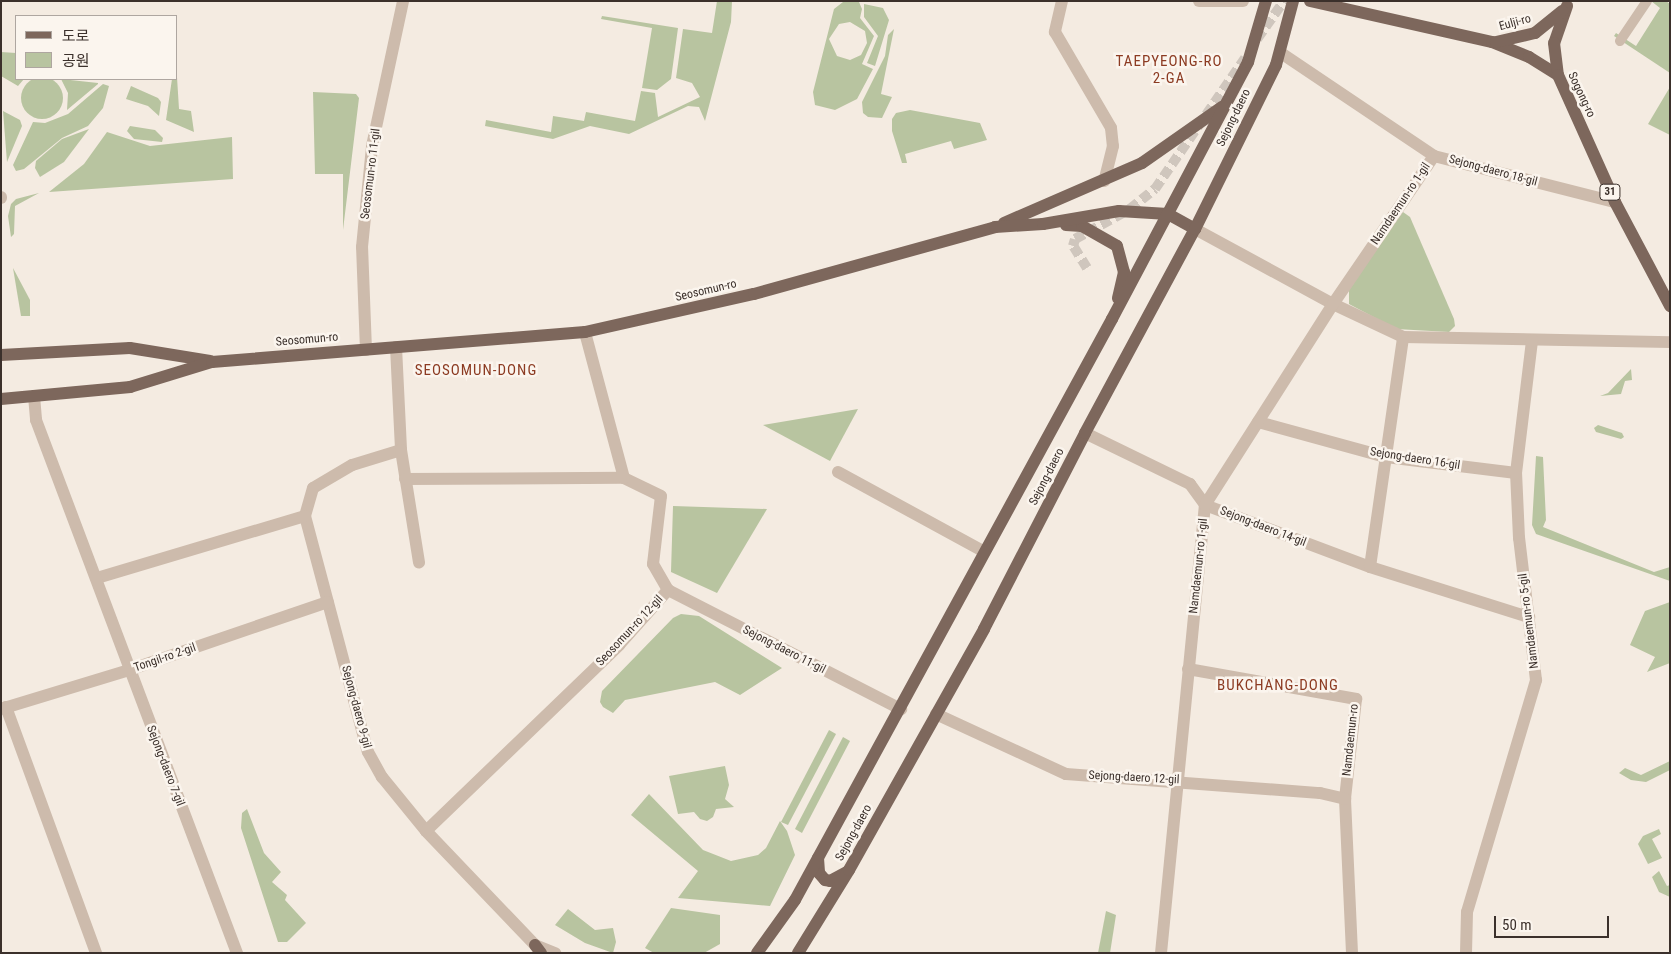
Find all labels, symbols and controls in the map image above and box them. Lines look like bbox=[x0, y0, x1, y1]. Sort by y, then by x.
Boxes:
street label: Eulji-ro bbox=[1497, 12, 1533, 34]
legend bbox=[15, 15, 178, 80]
text: 도로 bbox=[62, 27, 90, 45]
text: 공원 bbox=[62, 52, 90, 70]
district label: TAEPYEONG-RO 2-GA bbox=[1114, 52, 1224, 87]
street label: Sogong-ro bbox=[1564, 70, 1598, 120]
street label: Sejong-daero bbox=[1214, 87, 1254, 149]
street label: Seosomun-ro 11-gil bbox=[358, 128, 384, 220]
street label: Sejong-daero 18-gil bbox=[1447, 152, 1539, 190]
street label: Namdaemun-ro 1-gil bbox=[1368, 160, 1434, 248]
road number: 31 bbox=[1599, 183, 1621, 200]
street label: Seosomun-ro bbox=[674, 277, 738, 305]
street label: Seosomun-ro bbox=[275, 330, 339, 350]
district label: SEOSOMUN-DONG bbox=[413, 362, 539, 380]
street label: Sejong-daero 16-gil bbox=[1369, 445, 1461, 473]
street label: Sejong-daero bbox=[1026, 446, 1068, 508]
street label: Sejong-daero 14-gil bbox=[1218, 504, 1308, 550]
street label: Namdaemun-ro 1-gil bbox=[1187, 518, 1211, 614]
street label: Namdaemun-ro 5-gil bbox=[1516, 573, 1542, 669]
street label: Seosomun-ro 12-gil bbox=[594, 593, 666, 669]
street label: Sejong-daero 11-gil bbox=[740, 623, 828, 677]
street label: Tongil-ro 2-gil bbox=[132, 641, 198, 675]
street label: Sejong-daero 9-gil bbox=[338, 664, 374, 750]
district label: BUKCHANG-DONG bbox=[1215, 677, 1341, 695]
street label: Namdaemun-ro bbox=[1340, 703, 1362, 777]
street label: Sejong-daero 7-gil bbox=[143, 724, 187, 808]
street label: Sejong-daero 12-gil bbox=[1088, 768, 1180, 788]
street label: Sejong-daero bbox=[833, 802, 875, 864]
scale bar bbox=[1496, 906, 1611, 938]
text: 50 m bbox=[1502, 916, 1532, 934]

